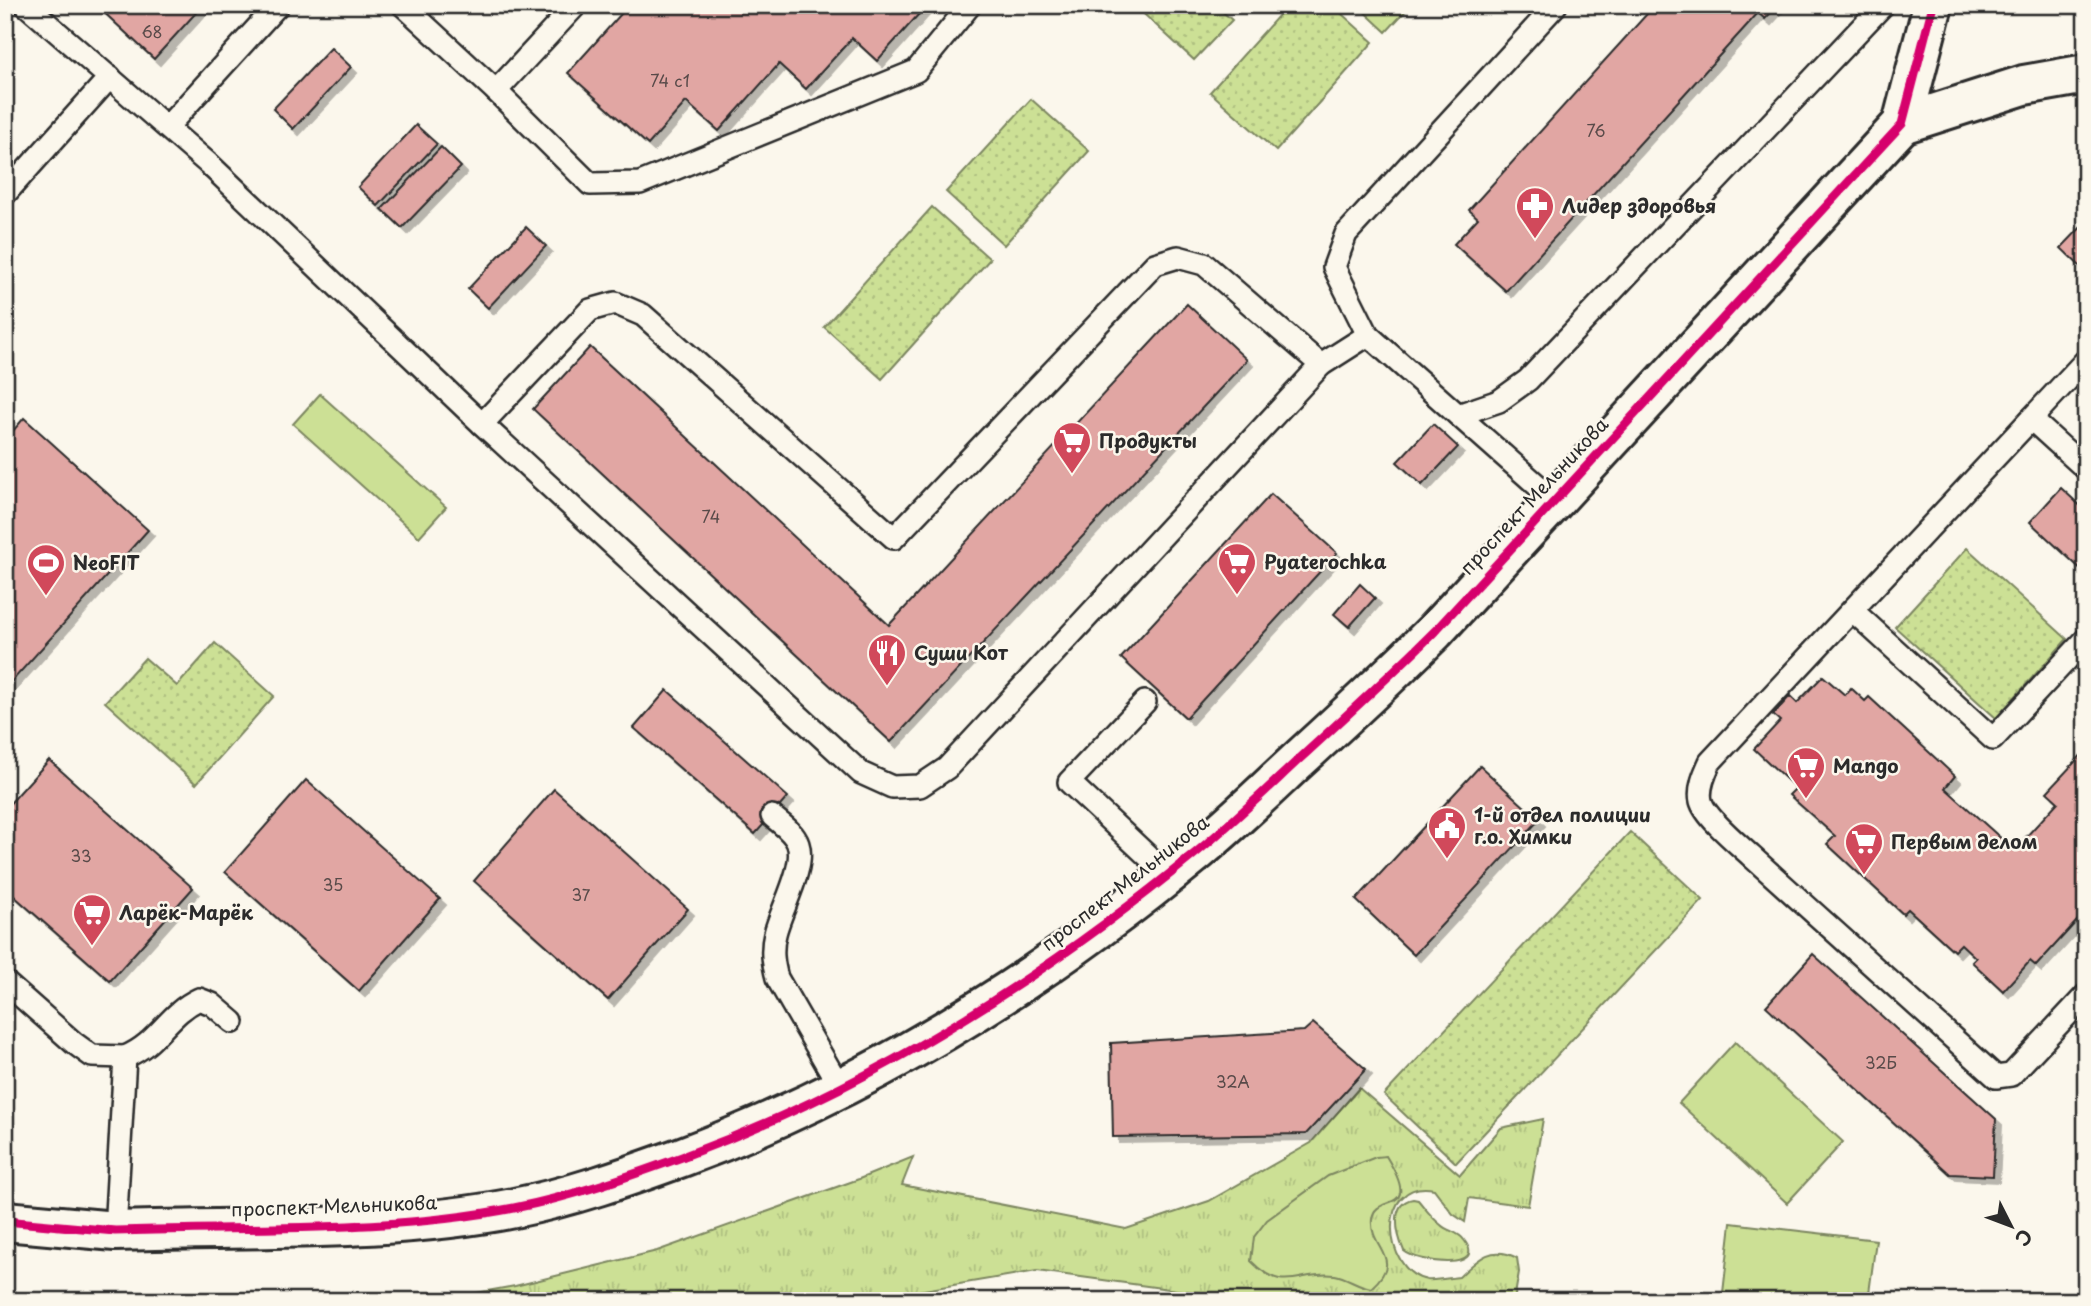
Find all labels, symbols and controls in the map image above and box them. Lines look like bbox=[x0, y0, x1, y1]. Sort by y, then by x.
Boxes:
house number: 68 bbox=[141, 19, 163, 43]
house number: 74 с1 bbox=[650, 68, 690, 92]
house number: 76 bbox=[1586, 118, 1606, 142]
pharmacy icon: Лидер здоровья bbox=[1514, 185, 1556, 240]
place label: Лидер здоровья bbox=[1562, 191, 1716, 219]
street label: проспект Мельникова bbox=[1453, 410, 1614, 580]
supermarket icon: Продукты bbox=[1051, 420, 1093, 475]
place label: Продукты bbox=[1099, 426, 1197, 454]
house number: 74 bbox=[702, 504, 720, 528]
supermarket icon: Pyaterochka bbox=[1216, 541, 1258, 596]
sports icon: NeoFIT bbox=[25, 542, 67, 597]
place label: Pyaterochka bbox=[1264, 547, 1387, 575]
place label: NeoFIT bbox=[73, 548, 140, 576]
restaurant icon: Суши Кот bbox=[866, 632, 908, 687]
place label: Суши Кот bbox=[914, 638, 1009, 666]
supermarket icon: Mango bbox=[1785, 745, 1827, 800]
place label: Mango bbox=[1833, 751, 1899, 779]
place label: 1-й отдел полиции г.о. Химки bbox=[1474, 800, 1651, 850]
public building icon: 1-й отдел полиции г.о. Химки bbox=[1426, 805, 1468, 860]
street label: проспект Мельникова bbox=[1034, 808, 1214, 957]
supermarket icon: Первым делом bbox=[1843, 821, 1885, 876]
place label: Первым делом bbox=[1891, 827, 2038, 855]
house number: 33 bbox=[70, 843, 92, 867]
house number: 35 bbox=[323, 872, 343, 896]
house number: 37 bbox=[572, 882, 591, 906]
supermarket icon: Ларёк-Марёк bbox=[71, 892, 113, 947]
place label: Ларёк-Марёк bbox=[119, 898, 254, 926]
house number: 32Б bbox=[1865, 1050, 1897, 1074]
house number: 32А bbox=[1216, 1069, 1250, 1093]
street label: проспект Мельникова bbox=[230, 1187, 438, 1223]
north arrow bbox=[1976, 1190, 2046, 1260]
text: С bbox=[2009, 1223, 2040, 1253]

